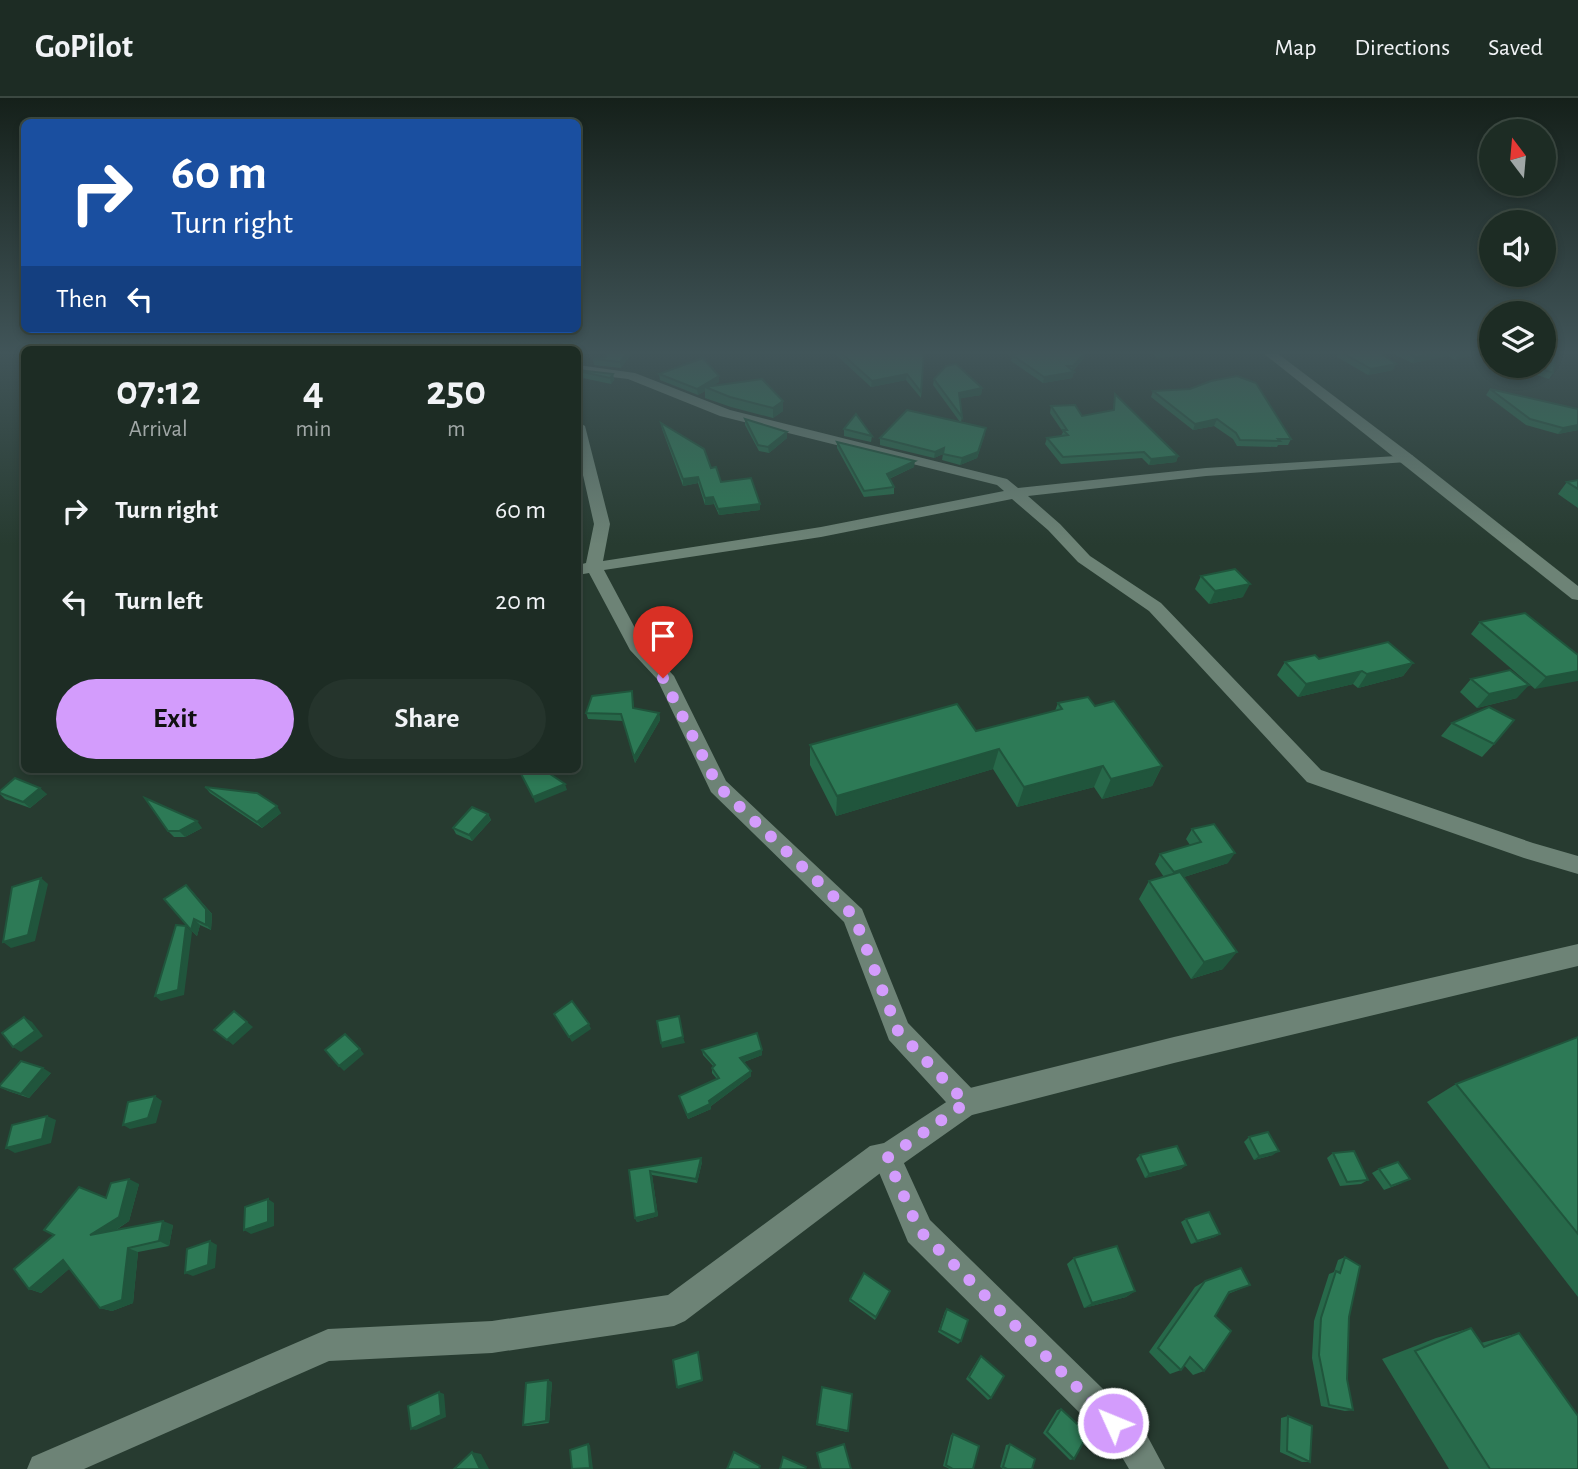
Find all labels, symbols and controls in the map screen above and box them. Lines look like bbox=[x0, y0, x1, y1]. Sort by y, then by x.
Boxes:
text: GoPilot bbox=[35, 31, 133, 64]
text: Map bbox=[1274, 36, 1316, 60]
text: Directions bbox=[1354, 36, 1450, 60]
text: Saved bbox=[1488, 36, 1543, 60]
north arrow bbox=[1479, 119, 1556, 196]
map controls bbox=[1479, 119, 1556, 378]
icon: right bbox=[56, 147, 147, 238]
text: 60 m bbox=[171, 149, 267, 198]
text: Turn right bbox=[171, 207, 293, 239]
button: sound bbox=[1479, 210, 1556, 287]
icon: left bbox=[121, 280, 159, 318]
text: Then bbox=[56, 286, 107, 312]
button: layers bbox=[1479, 301, 1556, 378]
text: 07:12 bbox=[116, 370, 200, 412]
text: 4 bbox=[303, 370, 324, 412]
text: 250 bbox=[426, 370, 486, 412]
text: Arrival bbox=[129, 418, 188, 441]
text: min bbox=[295, 418, 331, 441]
text: m bbox=[447, 418, 465, 441]
icon: right bbox=[56, 492, 94, 530]
text: Turn right bbox=[115, 497, 218, 523]
text: 60 m bbox=[495, 497, 546, 523]
icon: left bbox=[56, 583, 94, 621]
text: Turn left bbox=[115, 588, 203, 614]
text: 20 m bbox=[495, 588, 546, 614]
pin bbox=[633, 606, 693, 678]
icon: arrive bbox=[644, 617, 682, 655]
button: Exit bbox=[56, 679, 294, 759]
button: Share bbox=[308, 679, 546, 759]
position arrow bbox=[1076, 1386, 1150, 1460]

